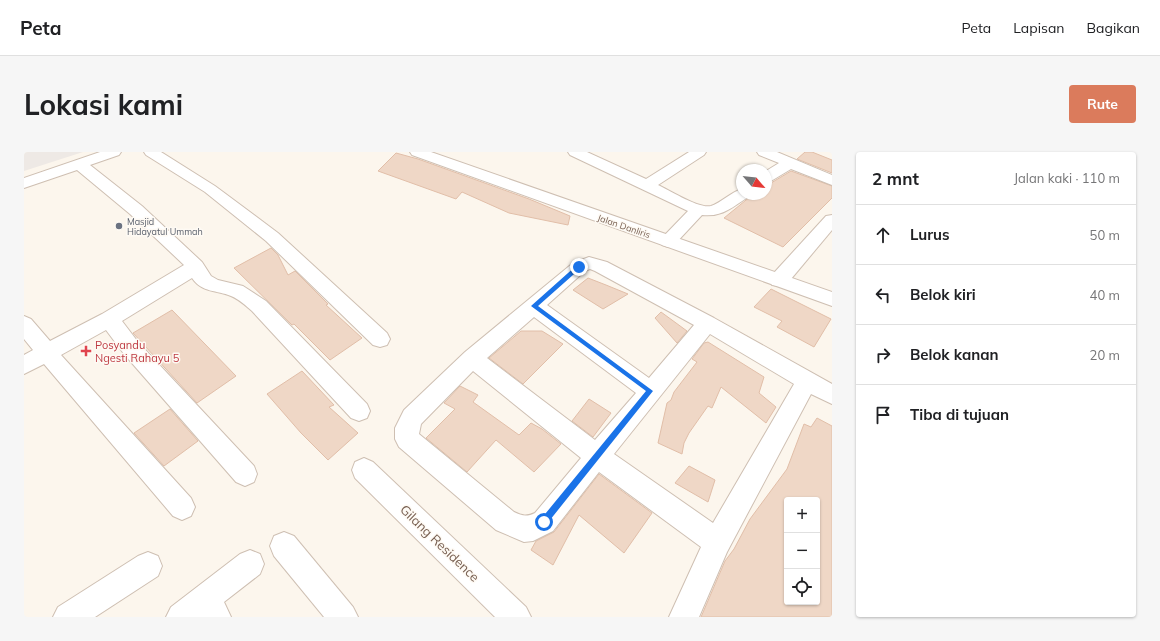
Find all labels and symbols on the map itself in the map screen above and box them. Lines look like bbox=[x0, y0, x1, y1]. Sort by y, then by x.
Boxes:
north arrow bbox=[736, 164, 772, 200]
street label: Jalan Danliris bbox=[596, 212, 652, 240]
place label: Masjid Hidayatul Ummah bbox=[127, 216, 203, 238]
marker: Masjid Hidayatul Ummah bbox=[114, 221, 124, 231]
route end bbox=[570, 258, 588, 276]
place label: Posyandu Ngesti Rahayu 5 bbox=[95, 338, 180, 365]
marker: Posyandu Ngesti Rahayu 5 bbox=[80, 345, 92, 357]
street label: Gilang Residence bbox=[397, 501, 483, 585]
route start bbox=[535, 513, 553, 531]

